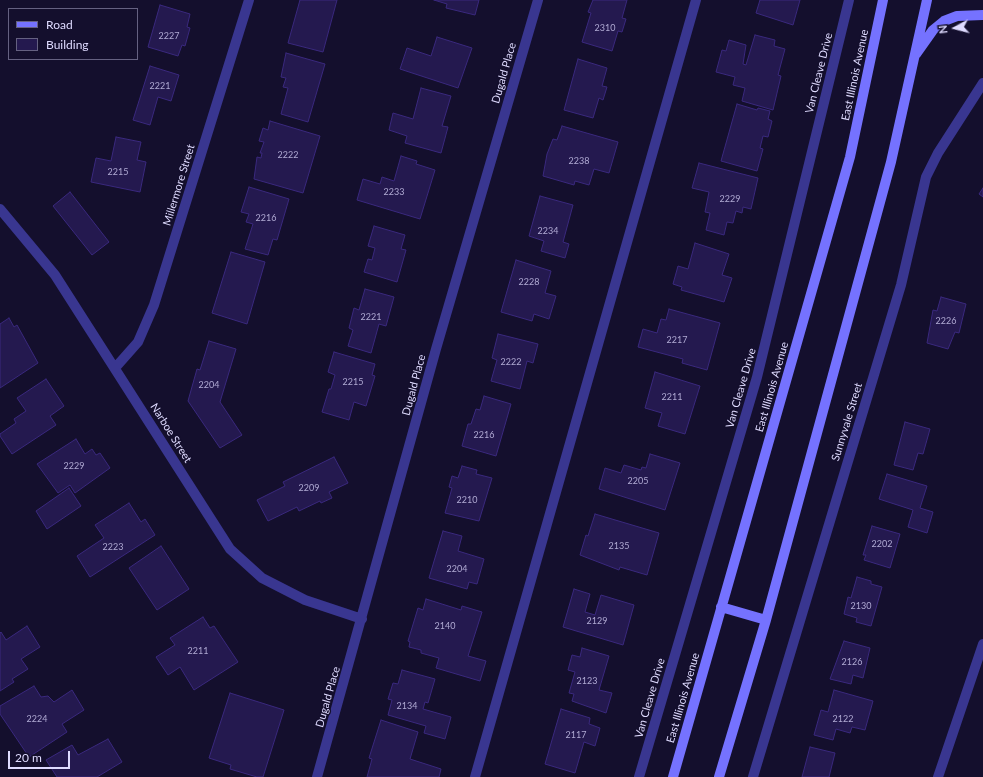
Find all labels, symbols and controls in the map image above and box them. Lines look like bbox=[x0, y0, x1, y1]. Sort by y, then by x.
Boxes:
legend bbox=[8, 8, 138, 60]
north arrow bbox=[935, 8, 975, 48]
text: Road bbox=[46, 17, 73, 32]
house number: 2310 bbox=[595, 23, 615, 33]
text: N bbox=[936, 25, 950, 35]
street label: East Illinois Avenue bbox=[839, 28, 871, 122]
house number: 2227 bbox=[159, 31, 179, 41]
street label: Van Cleave Drive bbox=[803, 31, 835, 115]
text: Building bbox=[46, 37, 89, 52]
street label: Dugald Place bbox=[489, 41, 519, 105]
house number: 2221 bbox=[150, 81, 170, 91]
street label: Millermore Street bbox=[160, 143, 198, 227]
house number: 2222 bbox=[278, 150, 298, 160]
house number: 2238 bbox=[569, 156, 589, 166]
house number: 2215 bbox=[108, 167, 128, 177]
house number: 2233 bbox=[384, 187, 404, 197]
house number: 2229 bbox=[720, 194, 740, 204]
house number: 2216 bbox=[256, 213, 276, 223]
house number: 2234 bbox=[538, 226, 558, 236]
house number: 2228 bbox=[519, 277, 539, 287]
house number: 2221 bbox=[361, 312, 381, 322]
house number: 2226 bbox=[936, 316, 956, 326]
house number: 2217 bbox=[667, 335, 687, 345]
street label: East Illinois Avenue bbox=[753, 340, 791, 434]
street label: Van Cleave Drive bbox=[723, 347, 759, 429]
street label: Dugald Place bbox=[400, 353, 428, 417]
house number: 2222 bbox=[501, 357, 521, 367]
house number: 2215 bbox=[343, 377, 363, 387]
house number: 2204 bbox=[199, 380, 219, 390]
street label: Sunnyvale Street bbox=[829, 381, 865, 463]
house number: 2211 bbox=[662, 392, 682, 402]
street label: Narboe Street bbox=[147, 401, 195, 465]
house number: 2216 bbox=[474, 430, 494, 440]
house number: 2229 bbox=[64, 461, 84, 471]
house number: 2205 bbox=[628, 476, 648, 486]
house number: 2209 bbox=[299, 483, 319, 493]
house number: 2210 bbox=[457, 495, 477, 505]
house number: 2202 bbox=[872, 539, 892, 549]
house number: 2135 bbox=[609, 541, 629, 551]
house number: 2223 bbox=[103, 542, 123, 552]
house number: 2204 bbox=[447, 564, 467, 574]
house number: 2130 bbox=[851, 601, 871, 611]
house number: 2129 bbox=[587, 616, 607, 626]
house number: 2140 bbox=[435, 621, 455, 631]
house number: 2211 bbox=[188, 646, 208, 656]
street label: East Illinois Avenue bbox=[664, 651, 702, 745]
street label: Van Cleave Drive bbox=[632, 657, 668, 739]
house number: 2126 bbox=[842, 657, 862, 667]
street label: Dugald Place bbox=[313, 665, 343, 729]
house number: 2123 bbox=[577, 676, 597, 686]
house number: 2134 bbox=[397, 701, 417, 711]
house number: 2224 bbox=[27, 714, 47, 724]
house number: 2122 bbox=[833, 714, 853, 724]
house number: 2117 bbox=[566, 730, 586, 740]
scale bar bbox=[10, 743, 72, 769]
text: 20 m bbox=[15, 750, 42, 765]

